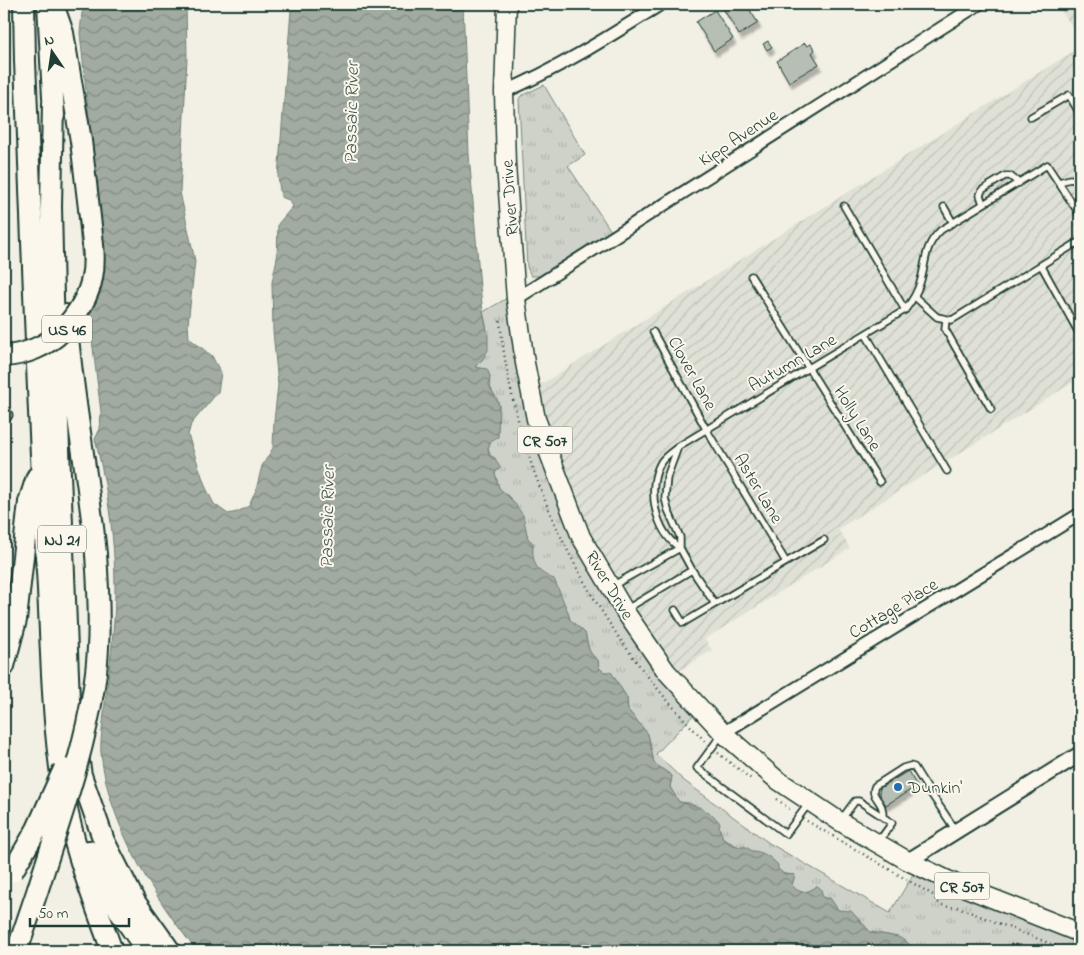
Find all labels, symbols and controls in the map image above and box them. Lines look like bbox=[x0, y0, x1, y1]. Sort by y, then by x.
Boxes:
north arrow bbox=[28, 28, 78, 78]
text: N bbox=[42, 30, 56, 52]
water label: Passaic River bbox=[338, 59, 367, 165]
street label: Kipp Avenue bbox=[694, 103, 785, 174]
street label: River Drive bbox=[495, 158, 527, 237]
road number: US 46 bbox=[42, 316, 92, 342]
street label: Autumn Lane bbox=[744, 327, 843, 400]
street label: Clover Lane bbox=[660, 332, 723, 417]
street label: Holly Lane bbox=[826, 381, 887, 458]
road number: CR 507 bbox=[518, 426, 572, 454]
street label: Aster Lane bbox=[726, 449, 789, 530]
water label: Passaic River bbox=[314, 463, 343, 569]
road number: NJ 21 bbox=[38, 526, 86, 552]
street label: River Drive bbox=[577, 547, 640, 626]
street label: Cottage Place bbox=[845, 572, 945, 647]
place label: Dunkin' bbox=[907, 776, 962, 802]
marker: Dunkin' bbox=[892, 781, 904, 793]
road number: CR 507 bbox=[934, 872, 990, 899]
scale bar bbox=[30, 895, 129, 927]
text: 50 m bbox=[38, 903, 69, 925]

